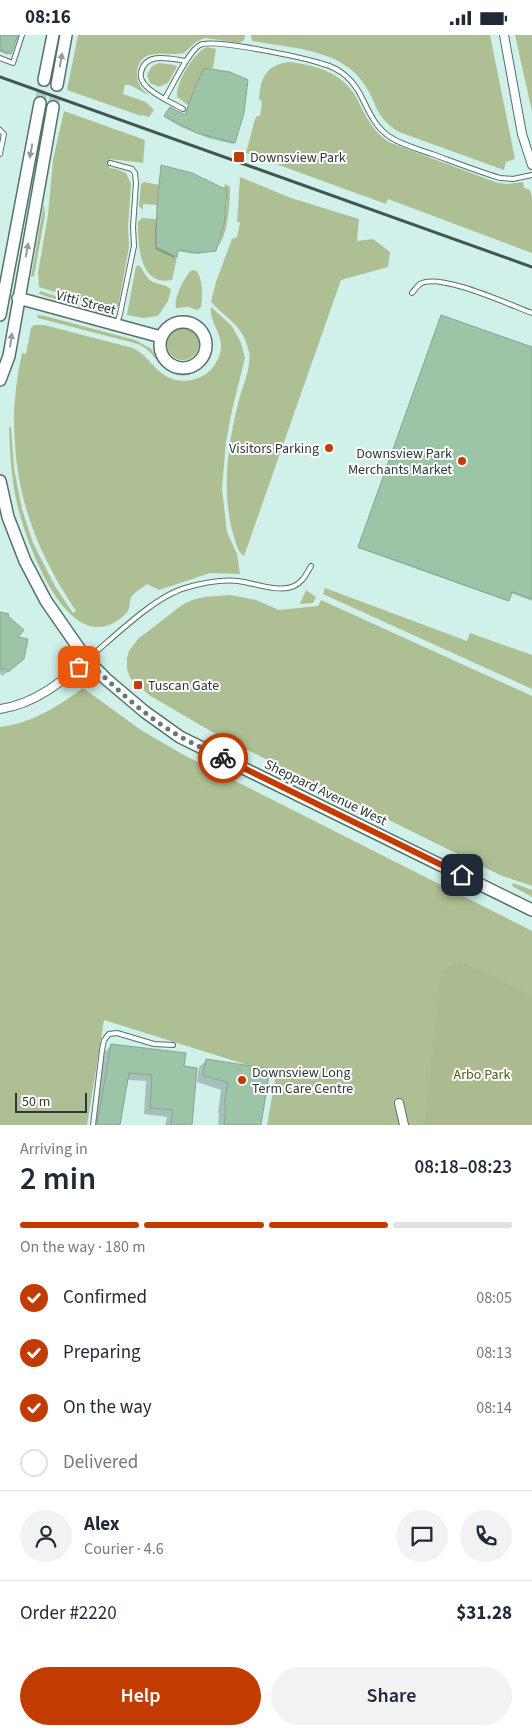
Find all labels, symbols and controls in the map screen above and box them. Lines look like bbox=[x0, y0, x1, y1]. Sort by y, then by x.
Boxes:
text: 08:16 bbox=[25, 4, 71, 31]
one-way arrow bbox=[58, 51, 66, 67]
one-way arrow bbox=[26, 143, 34, 159]
place label: Downsview Park bbox=[250, 148, 346, 168]
marker: Downsview Park bbox=[232, 150, 246, 164]
one-way arrow bbox=[23, 242, 31, 258]
street label: Vitti Street bbox=[54, 285, 118, 321]
one-way arrow bbox=[7, 332, 15, 348]
place label: Visitors Parking bbox=[229, 439, 319, 459]
marker: Visitors Parking bbox=[323, 442, 335, 454]
place label: Downsview Park Merchants Market bbox=[348, 444, 452, 480]
marker: Downsview Park Merchants Market bbox=[456, 455, 468, 467]
pin bbox=[58, 646, 100, 688]
icon: bag bbox=[65, 653, 93, 681]
place label: Tuscan Gate bbox=[148, 676, 219, 696]
marker: Tuscan Gate bbox=[132, 679, 144, 691]
courier bbox=[198, 733, 248, 783]
icon: bike bbox=[209, 744, 237, 772]
street label: Sheppard Avenue West bbox=[261, 755, 390, 831]
pin bbox=[441, 854, 483, 896]
icon: home bbox=[448, 861, 476, 889]
place label: Downsview Long Term Care Centre bbox=[252, 1063, 353, 1099]
park label: Arbo Park bbox=[454, 1065, 510, 1085]
marker: Downsview Long Term Care Centre bbox=[236, 1074, 248, 1086]
scale bar bbox=[15, 1090, 88, 1113]
text: 50 m bbox=[22, 1092, 50, 1112]
text: Arriving in bbox=[20, 1138, 88, 1160]
text: 08:18–08:23 bbox=[414, 1154, 512, 1181]
text: 2 min bbox=[20, 1156, 96, 1202]
text: On the way · 180 m bbox=[20, 1236, 145, 1258]
icon: check bbox=[20, 1284, 48, 1312]
text: Confirmed bbox=[63, 1284, 147, 1311]
text: 08:05 bbox=[476, 1287, 512, 1309]
icon: check bbox=[20, 1339, 48, 1367]
text: Preparing bbox=[63, 1339, 141, 1366]
text: 08:13 bbox=[476, 1342, 512, 1364]
icon: check bbox=[20, 1394, 48, 1422]
text: On the way bbox=[63, 1394, 152, 1421]
text: 08:14 bbox=[476, 1397, 512, 1419]
text: Delivered bbox=[63, 1449, 138, 1476]
button: person bbox=[20, 1510, 72, 1562]
button: chat bbox=[396, 1510, 448, 1562]
button: phone bbox=[460, 1510, 512, 1562]
text: Alex bbox=[84, 1511, 120, 1538]
text: Courier · 4.6 bbox=[84, 1538, 164, 1560]
text: Order #2220 bbox=[20, 1600, 117, 1627]
text: $31.28 bbox=[456, 1600, 512, 1627]
button: Help bbox=[20, 1667, 261, 1725]
button: Share bbox=[271, 1667, 512, 1725]

